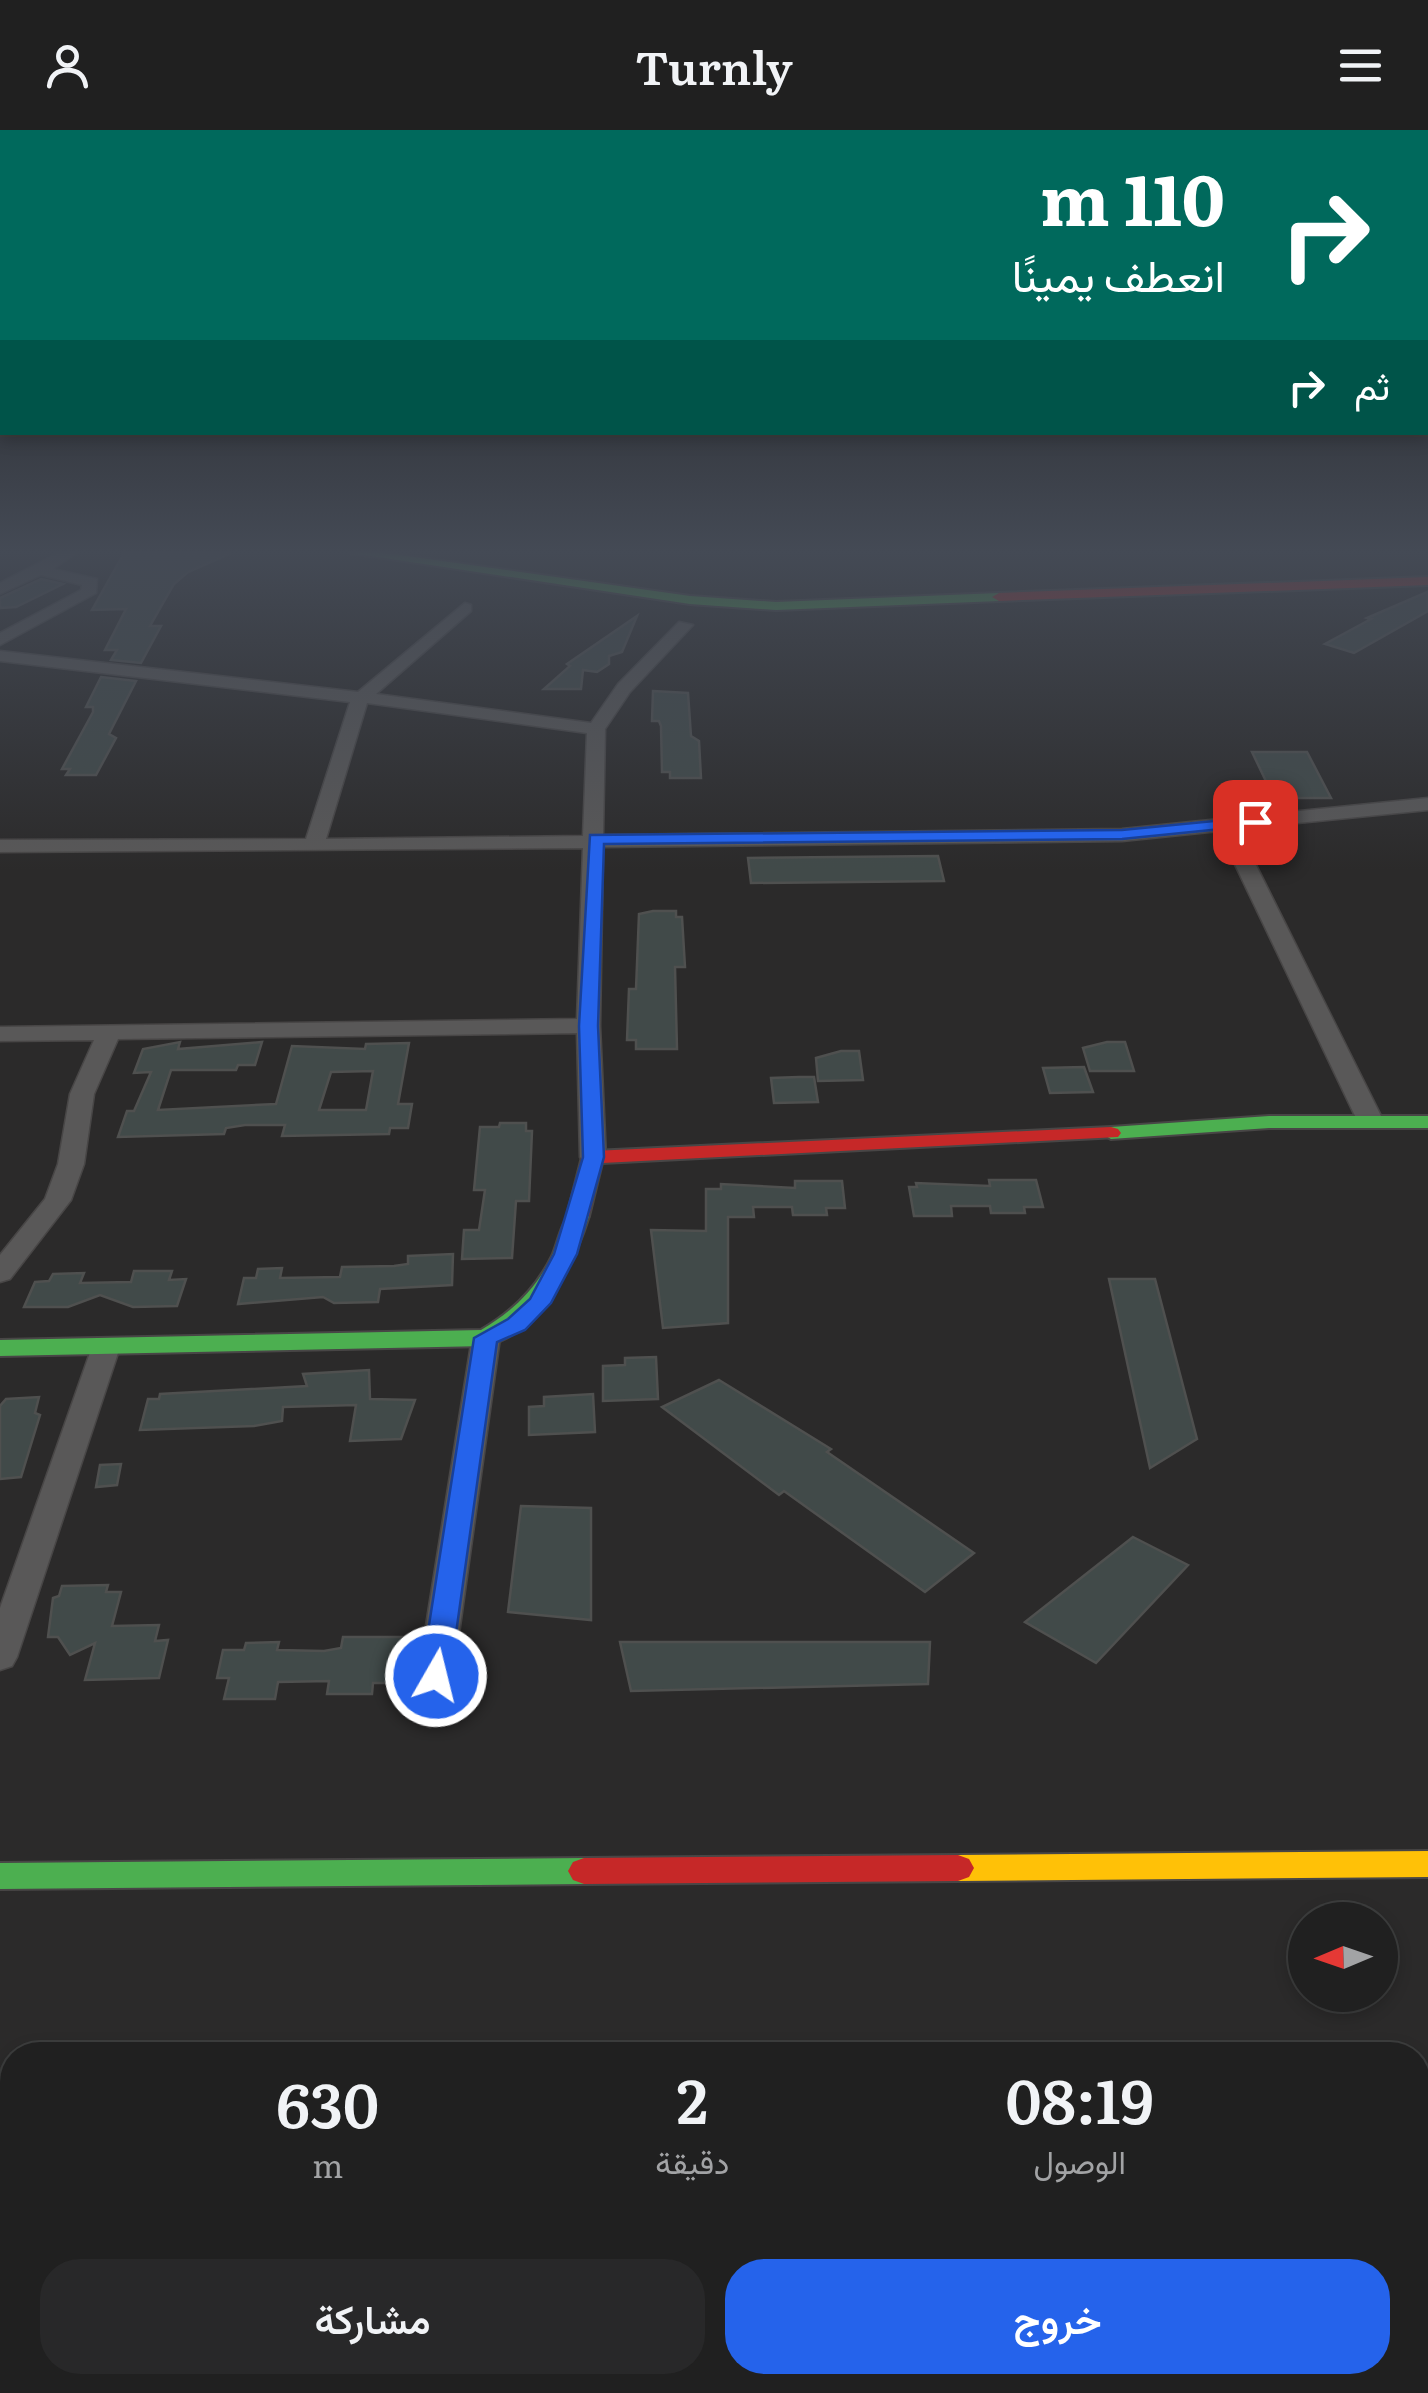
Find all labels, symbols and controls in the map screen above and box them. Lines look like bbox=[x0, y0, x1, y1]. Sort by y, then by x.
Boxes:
text: Turnly bbox=[635, 32, 793, 99]
icon: person bbox=[40, 38, 95, 93]
icon: menu bbox=[1333, 38, 1388, 93]
text: 110 m bbox=[1040, 144, 1225, 248]
icon: right bbox=[1260, 170, 1390, 300]
text: انعطف يمينًا bbox=[1012, 239, 1225, 306]
text: ثم bbox=[1354, 355, 1390, 412]
icon: right bbox=[1279, 360, 1334, 415]
pin bbox=[1213, 780, 1298, 865]
icon: arrive bbox=[1228, 795, 1283, 850]
position arrow bbox=[384, 1624, 488, 1728]
north arrow bbox=[1288, 1902, 1398, 2012]
map controls bbox=[1288, 1902, 1398, 2012]
text: 2 bbox=[677, 2053, 708, 2142]
text: 08:19 bbox=[1006, 2053, 1154, 2142]
text: 630 bbox=[276, 2057, 379, 2146]
text: دقيقة bbox=[655, 2136, 729, 2184]
text: الوصول bbox=[1034, 2136, 1126, 2184]
text: m bbox=[312, 2140, 343, 2188]
button: مشاركة bbox=[40, 2259, 705, 2374]
button: خروج bbox=[725, 2259, 1390, 2374]

